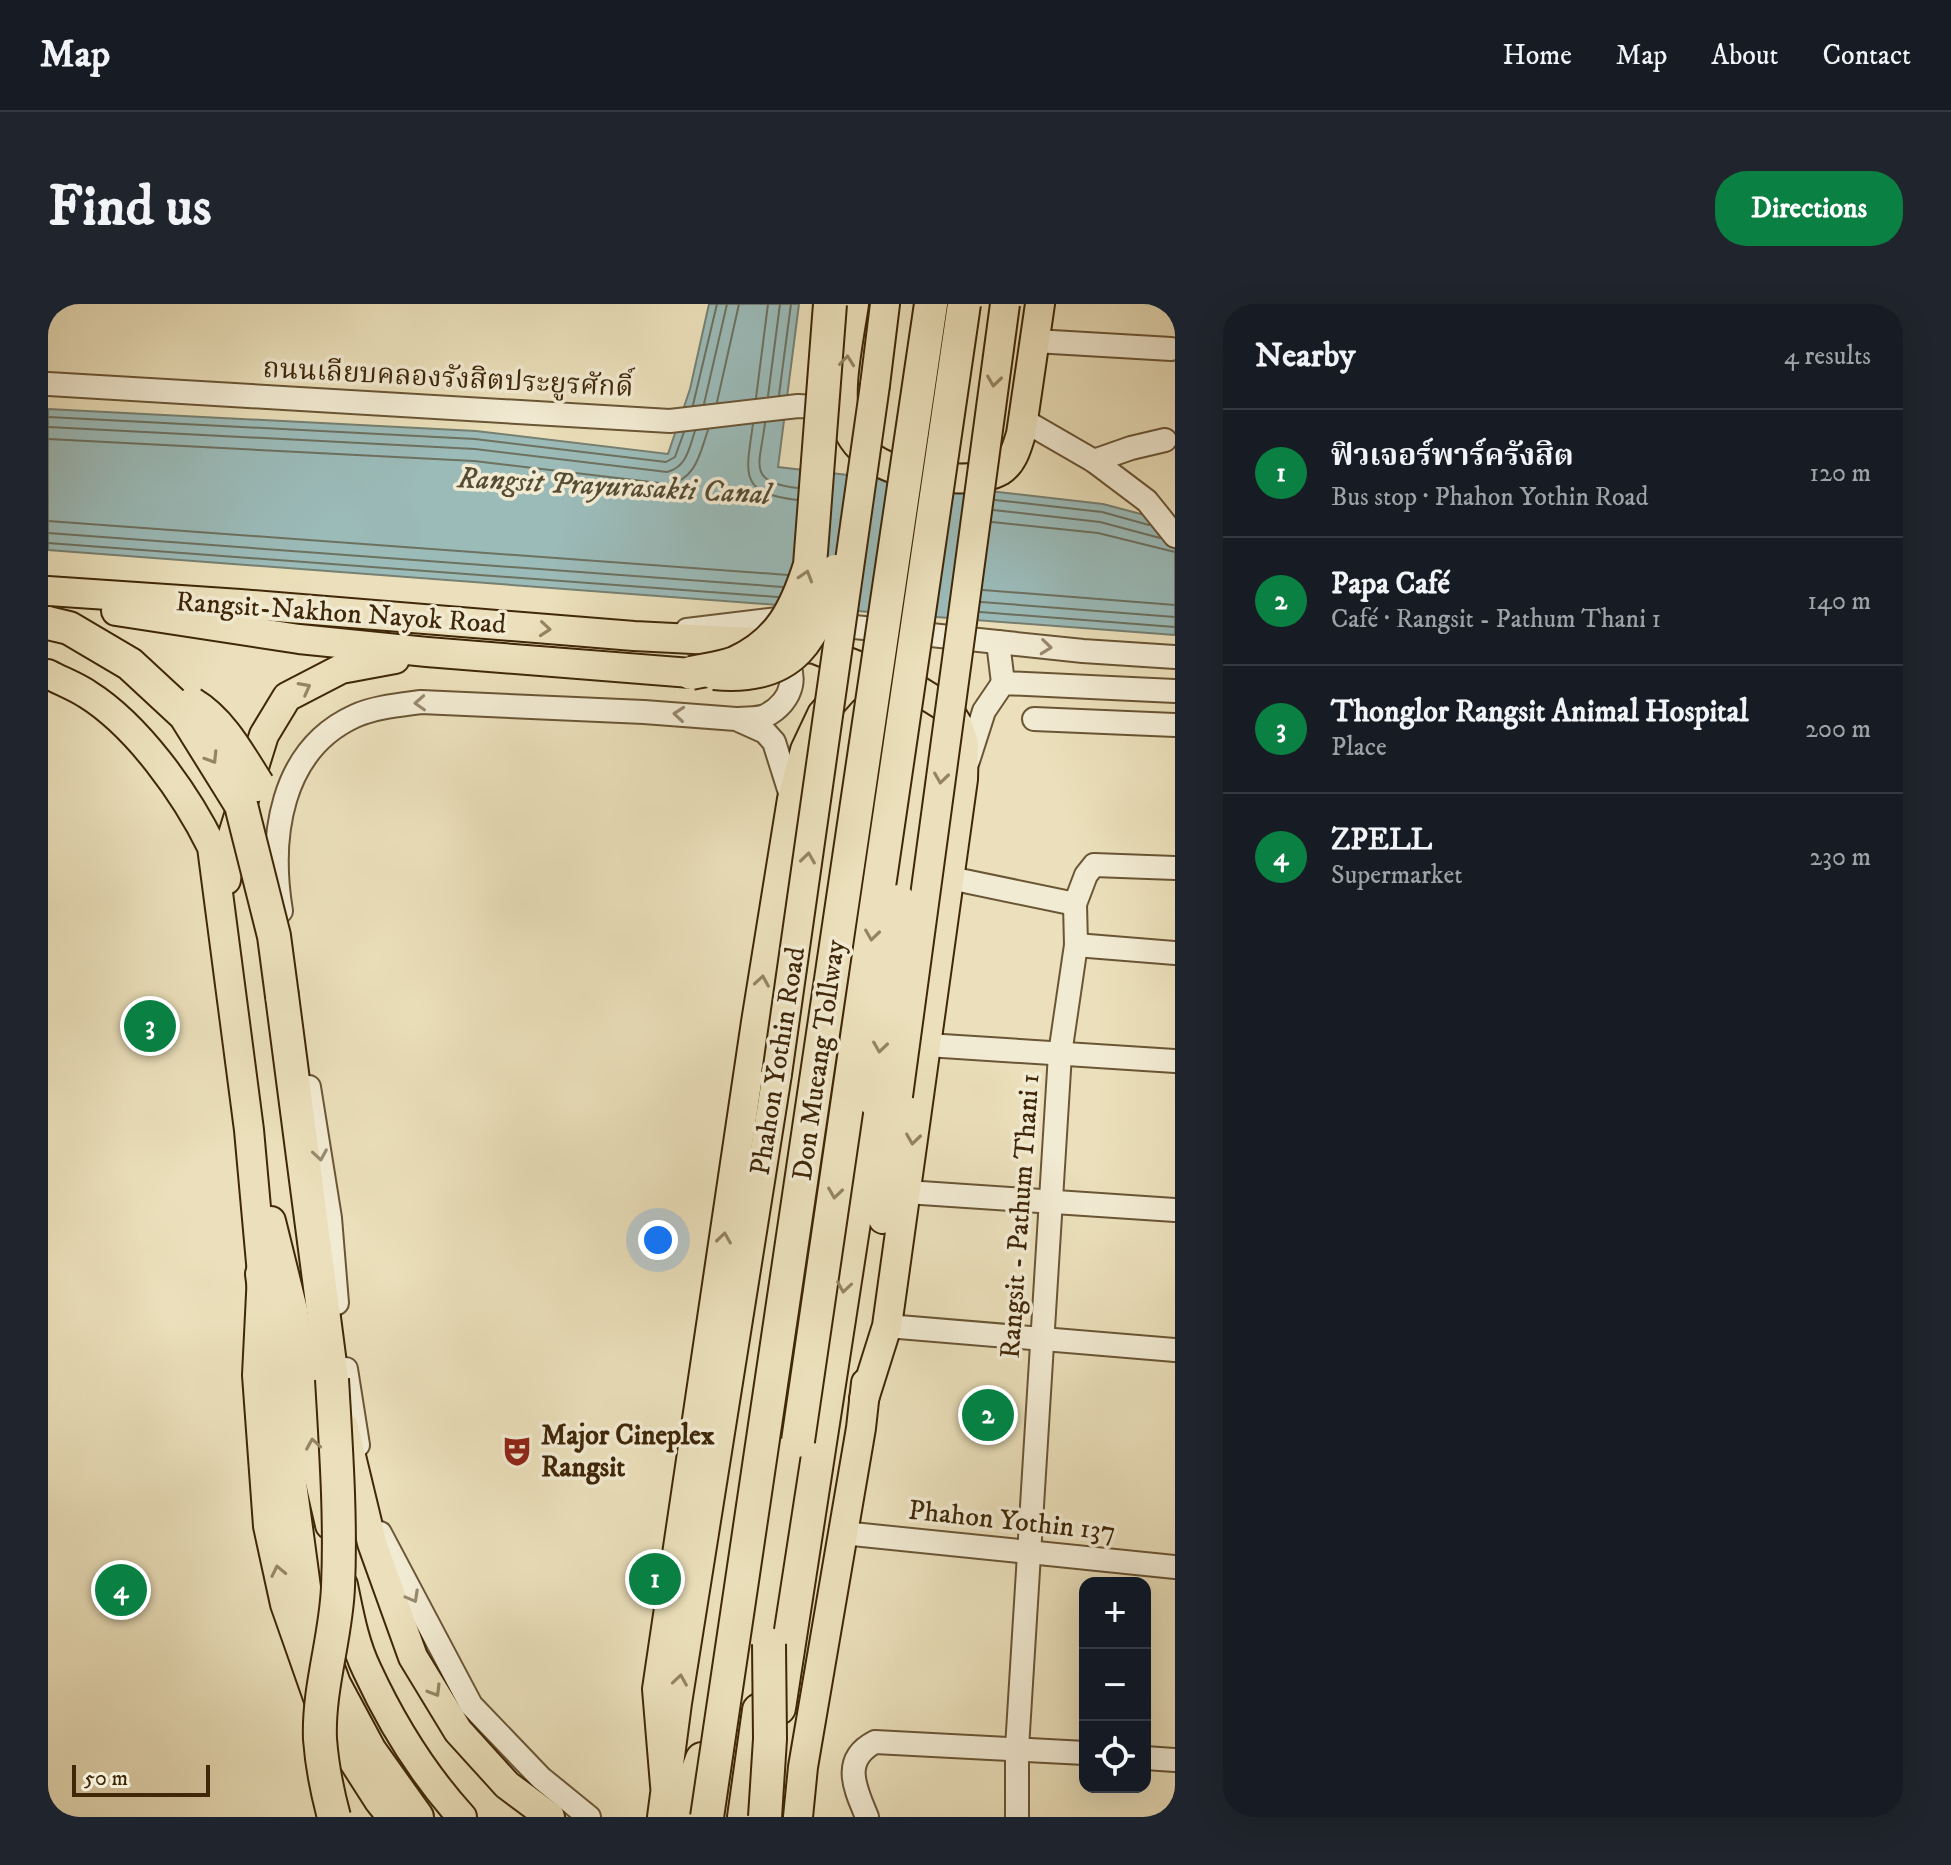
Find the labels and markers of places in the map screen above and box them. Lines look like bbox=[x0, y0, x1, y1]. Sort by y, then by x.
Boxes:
pin: 3 bbox=[124, 996, 176, 1056]
pin: 2 bbox=[962, 1385, 1014, 1445]
place label: Major Cineplex Rangsit bbox=[541, 1418, 715, 1485]
theatre icon: Major Cineplex Rangsit bbox=[500, 1434, 534, 1468]
pin: 1 bbox=[629, 1549, 681, 1609]
pin: 4 bbox=[95, 1560, 147, 1620]

